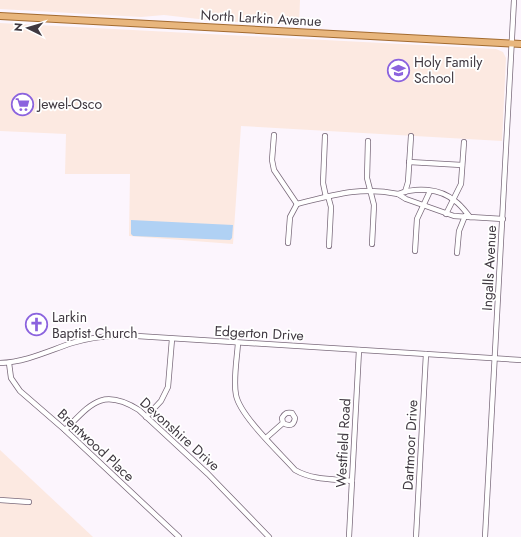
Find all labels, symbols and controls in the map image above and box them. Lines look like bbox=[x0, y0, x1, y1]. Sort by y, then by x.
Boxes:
street label: North Larkin Avenue bbox=[200, 5, 322, 31]
north arrow bbox=[8, 8, 48, 48]
text: N bbox=[10, 22, 26, 32]
place label: Holy Family School bbox=[414, 52, 483, 88]
school or university icon: Holy Family School bbox=[385, 57, 411, 83]
supermarket icon: Jewel-Osco bbox=[10, 91, 36, 117]
place label: Jewel-Osco bbox=[36, 94, 102, 114]
street label: Ingalls Avenue bbox=[477, 225, 501, 311]
place label: Larkin Baptist Church bbox=[52, 307, 138, 343]
church icon: Larkin Baptist Church bbox=[23, 312, 49, 338]
street label: Edgerton Drive bbox=[214, 321, 304, 345]
street label: Devonshire Drive bbox=[136, 393, 224, 475]
street label: Westfield Road bbox=[331, 398, 355, 488]
street label: Dartmoor Drive bbox=[398, 399, 422, 491]
street label: Brentwood Place bbox=[53, 404, 139, 486]

